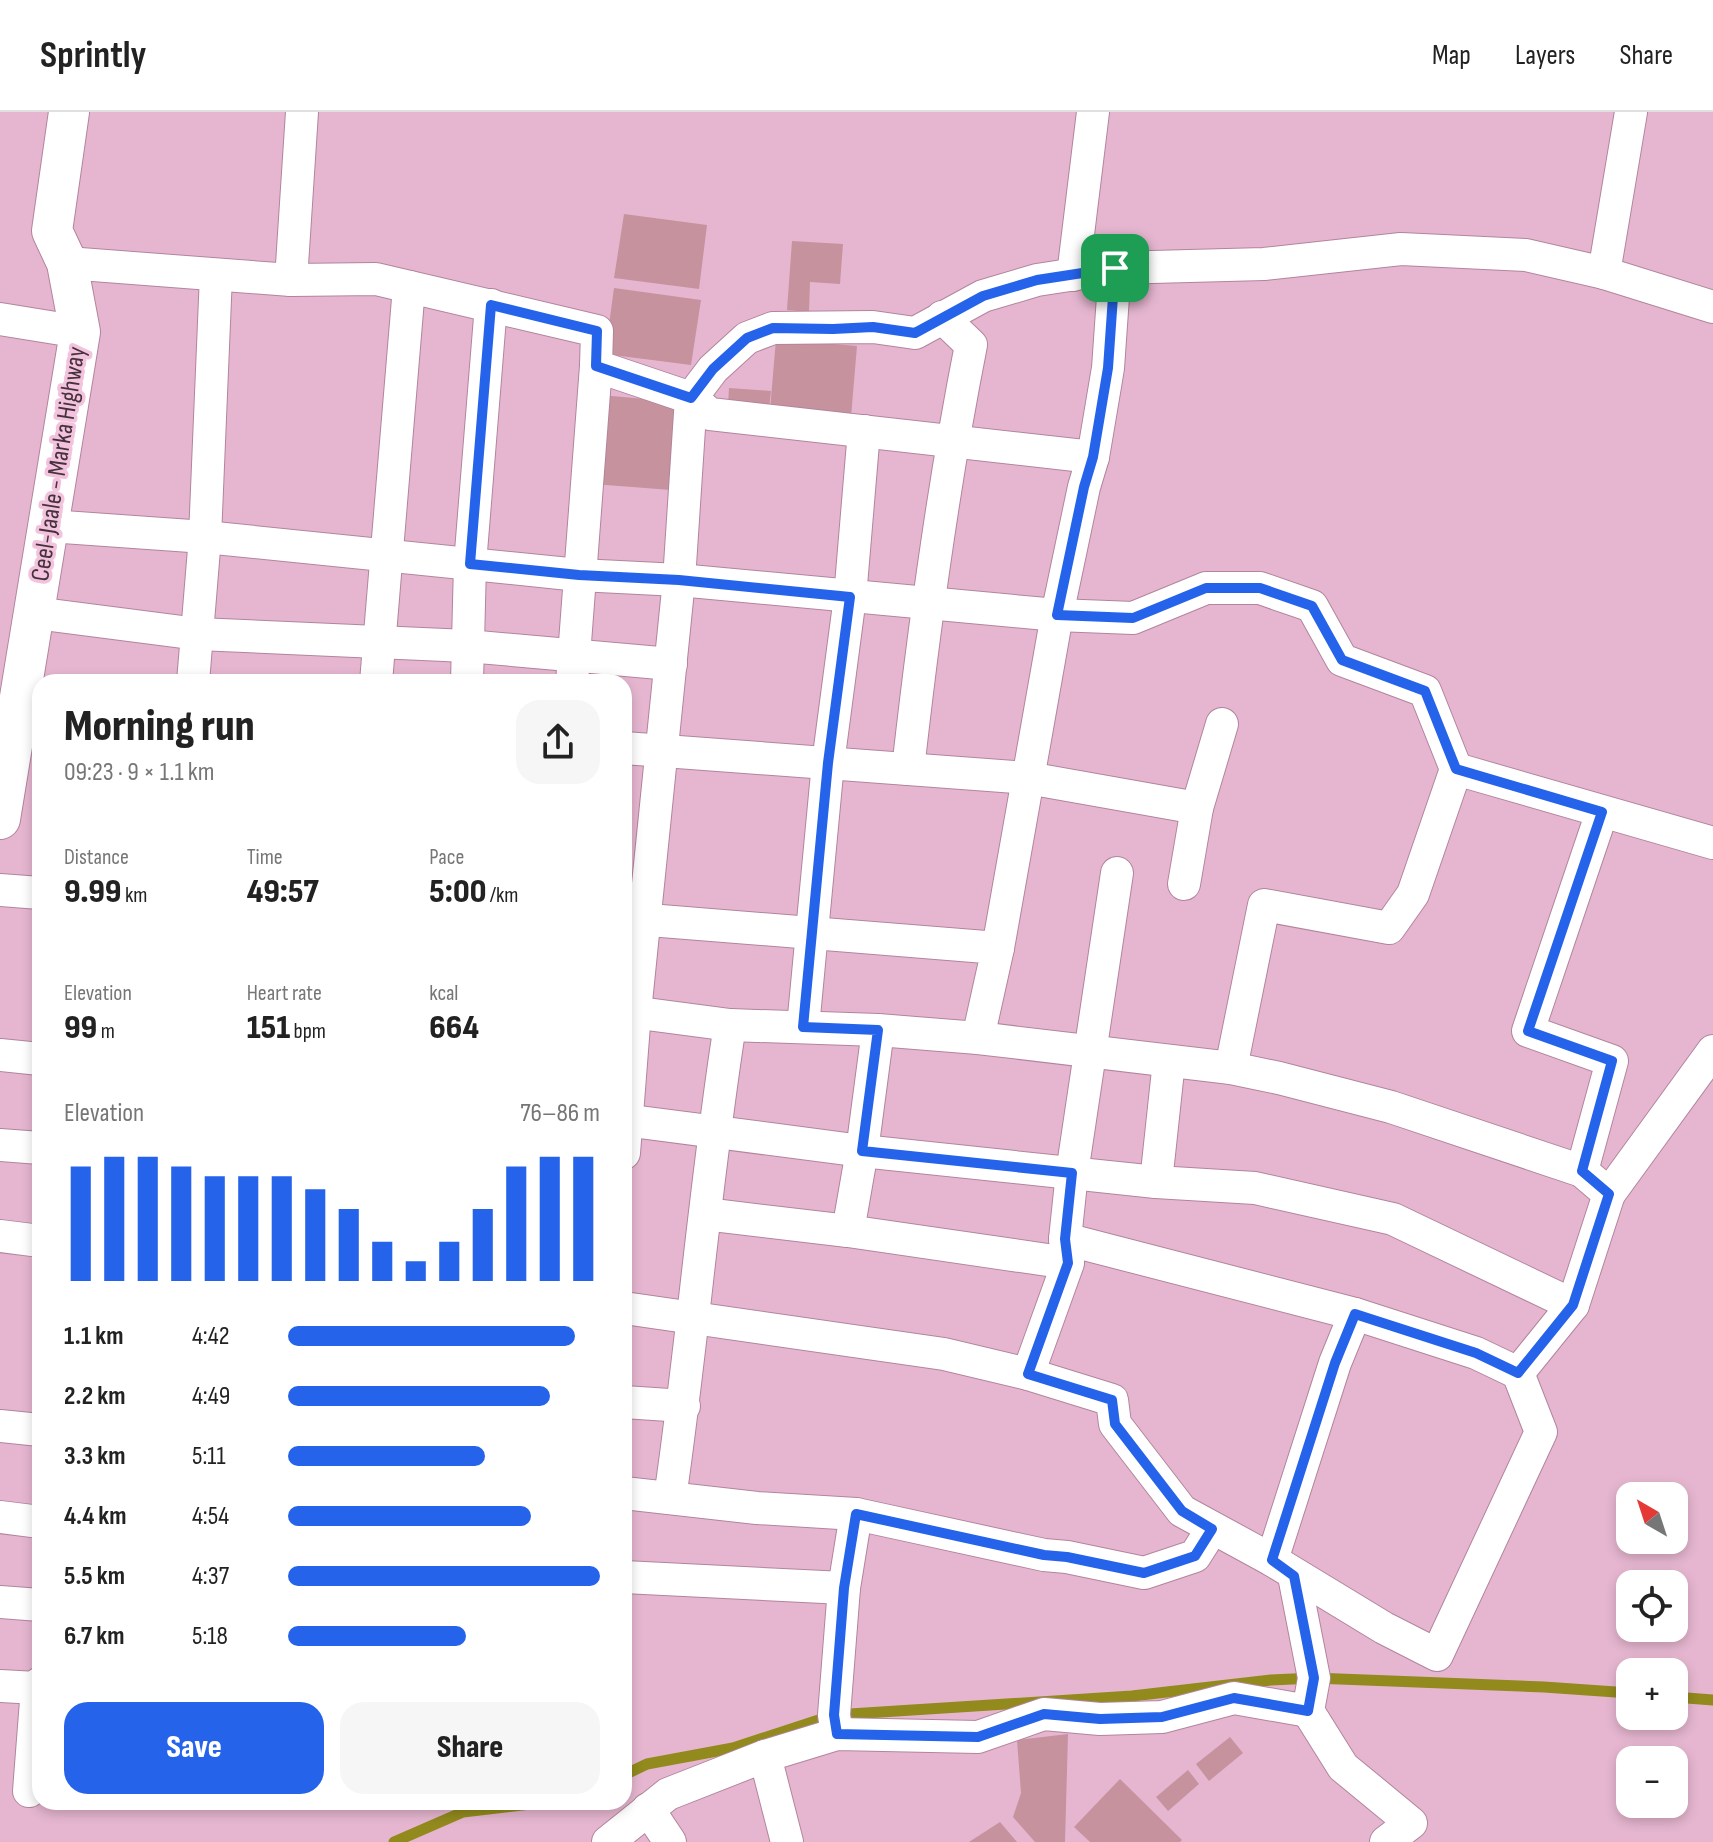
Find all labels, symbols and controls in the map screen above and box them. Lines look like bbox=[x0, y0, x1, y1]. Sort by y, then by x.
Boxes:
text: Sprintly bbox=[40, 33, 146, 78]
text: Map bbox=[1432, 39, 1471, 72]
text: Layers bbox=[1515, 39, 1575, 72]
text: Share bbox=[1619, 39, 1673, 72]
pin bbox=[1081, 234, 1149, 302]
icon: arrive bbox=[1093, 246, 1137, 290]
street label: Ceel-Jaale - Marka Highway bbox=[25, 344, 93, 584]
text: Morning run bbox=[64, 700, 255, 753]
button: share bbox=[516, 700, 600, 784]
text: 09:23 · 9 × 1.1 km bbox=[64, 757, 214, 788]
text: Distance bbox=[64, 844, 129, 871]
text: Time bbox=[247, 844, 283, 871]
text: Pace bbox=[429, 844, 464, 871]
text: 9.99 bbox=[64, 871, 121, 912]
text: 49:57 bbox=[247, 871, 319, 912]
text: 5:00 bbox=[429, 871, 486, 912]
text: km bbox=[121, 882, 147, 909]
text: /km bbox=[486, 882, 518, 909]
text: Elevation bbox=[64, 980, 132, 1007]
text: Heart rate bbox=[247, 980, 322, 1007]
text: kcal bbox=[429, 980, 458, 1007]
text: 99 bbox=[64, 1007, 97, 1048]
text: 151 bbox=[247, 1007, 290, 1048]
text: 664 bbox=[429, 1007, 479, 1048]
text: m bbox=[97, 1018, 115, 1045]
text: bpm bbox=[290, 1018, 326, 1045]
text: Elevation bbox=[64, 1098, 144, 1129]
text: 76–86 m bbox=[520, 1098, 600, 1129]
text: 1.1 km bbox=[64, 1321, 123, 1352]
text: 4:42 bbox=[192, 1321, 230, 1352]
text: 2.2 km bbox=[64, 1381, 126, 1412]
text: 4:49 bbox=[192, 1381, 230, 1412]
text: 3.3 km bbox=[64, 1441, 126, 1472]
text: 5:11 bbox=[192, 1441, 226, 1472]
north arrow bbox=[1616, 1482, 1688, 1554]
map controls bbox=[1616, 1482, 1688, 1818]
text: 4.4 km bbox=[64, 1501, 127, 1532]
text: 4:54 bbox=[192, 1501, 229, 1532]
text: 5.5 km bbox=[64, 1561, 125, 1592]
text: 4:37 bbox=[192, 1561, 229, 1592]
button: locate bbox=[1616, 1570, 1688, 1642]
text: 6.7 km bbox=[64, 1621, 124, 1652]
text: 5:18 bbox=[192, 1621, 228, 1652]
button: + bbox=[1616, 1658, 1688, 1730]
button: Save bbox=[64, 1702, 324, 1794]
button: Share bbox=[340, 1702, 600, 1794]
button: − bbox=[1616, 1746, 1688, 1818]

